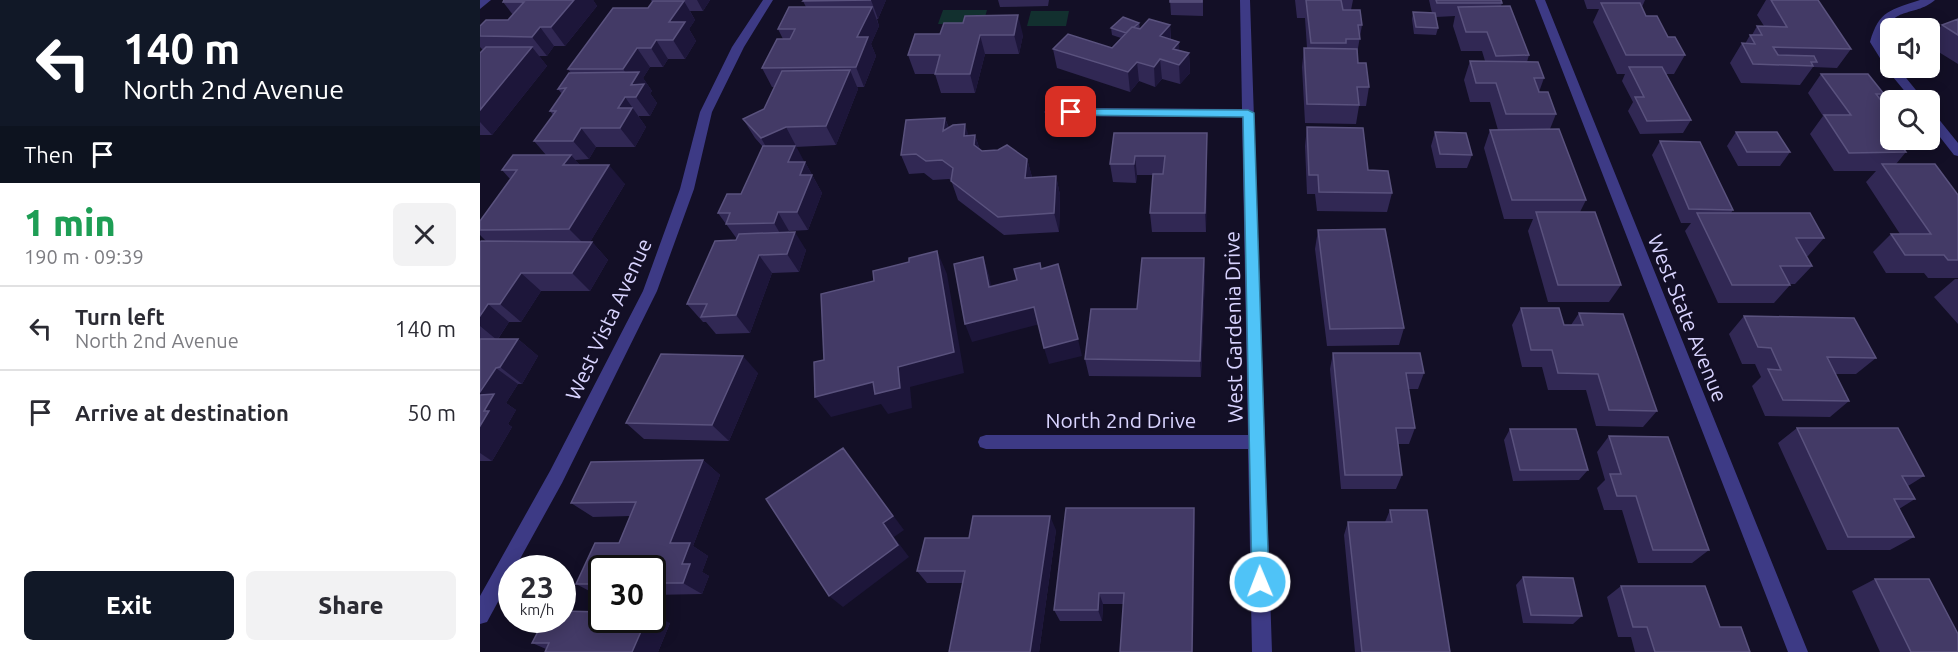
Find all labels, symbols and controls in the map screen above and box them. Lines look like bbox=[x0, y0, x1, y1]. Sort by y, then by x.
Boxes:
map controls bbox=[1880, 18, 1940, 150]
button: sound bbox=[1880, 18, 1940, 78]
icon: left bbox=[24, 24, 102, 102]
text: 140 m bbox=[123, 25, 240, 72]
text: North 2nd Avenue bbox=[123, 74, 344, 104]
pin bbox=[1045, 86, 1096, 137]
button: search bbox=[1880, 90, 1940, 150]
icon: arrive bbox=[1054, 95, 1087, 128]
icon: arrive bbox=[86, 138, 119, 171]
text: Then bbox=[24, 142, 74, 167]
text: 1 min bbox=[24, 202, 116, 243]
button: close bbox=[393, 203, 456, 266]
street label: West Gardenia Drive bbox=[1219, 231, 1247, 423]
street label: West State Avenue bbox=[1643, 231, 1733, 405]
street label: West Vista Avenue bbox=[560, 234, 656, 404]
text: 190 m · 09:39 bbox=[24, 245, 144, 268]
text: Turn left bbox=[75, 304, 165, 329]
icon: left bbox=[24, 312, 57, 345]
text: 140 m bbox=[395, 316, 456, 341]
text: North 2nd Avenue bbox=[75, 329, 239, 352]
icon: arrive bbox=[24, 396, 57, 429]
text: Arrive at destination bbox=[75, 400, 289, 425]
text: 50 m bbox=[407, 400, 456, 425]
street label: North 2nd Drive bbox=[1046, 408, 1196, 432]
position arrow bbox=[1228, 550, 1292, 614]
speed limit sign: 30 bbox=[588, 555, 666, 633]
text: 23 bbox=[520, 570, 554, 604]
button: Exit bbox=[24, 571, 234, 640]
button: Share bbox=[246, 571, 456, 640]
text: km/h bbox=[520, 601, 554, 618]

